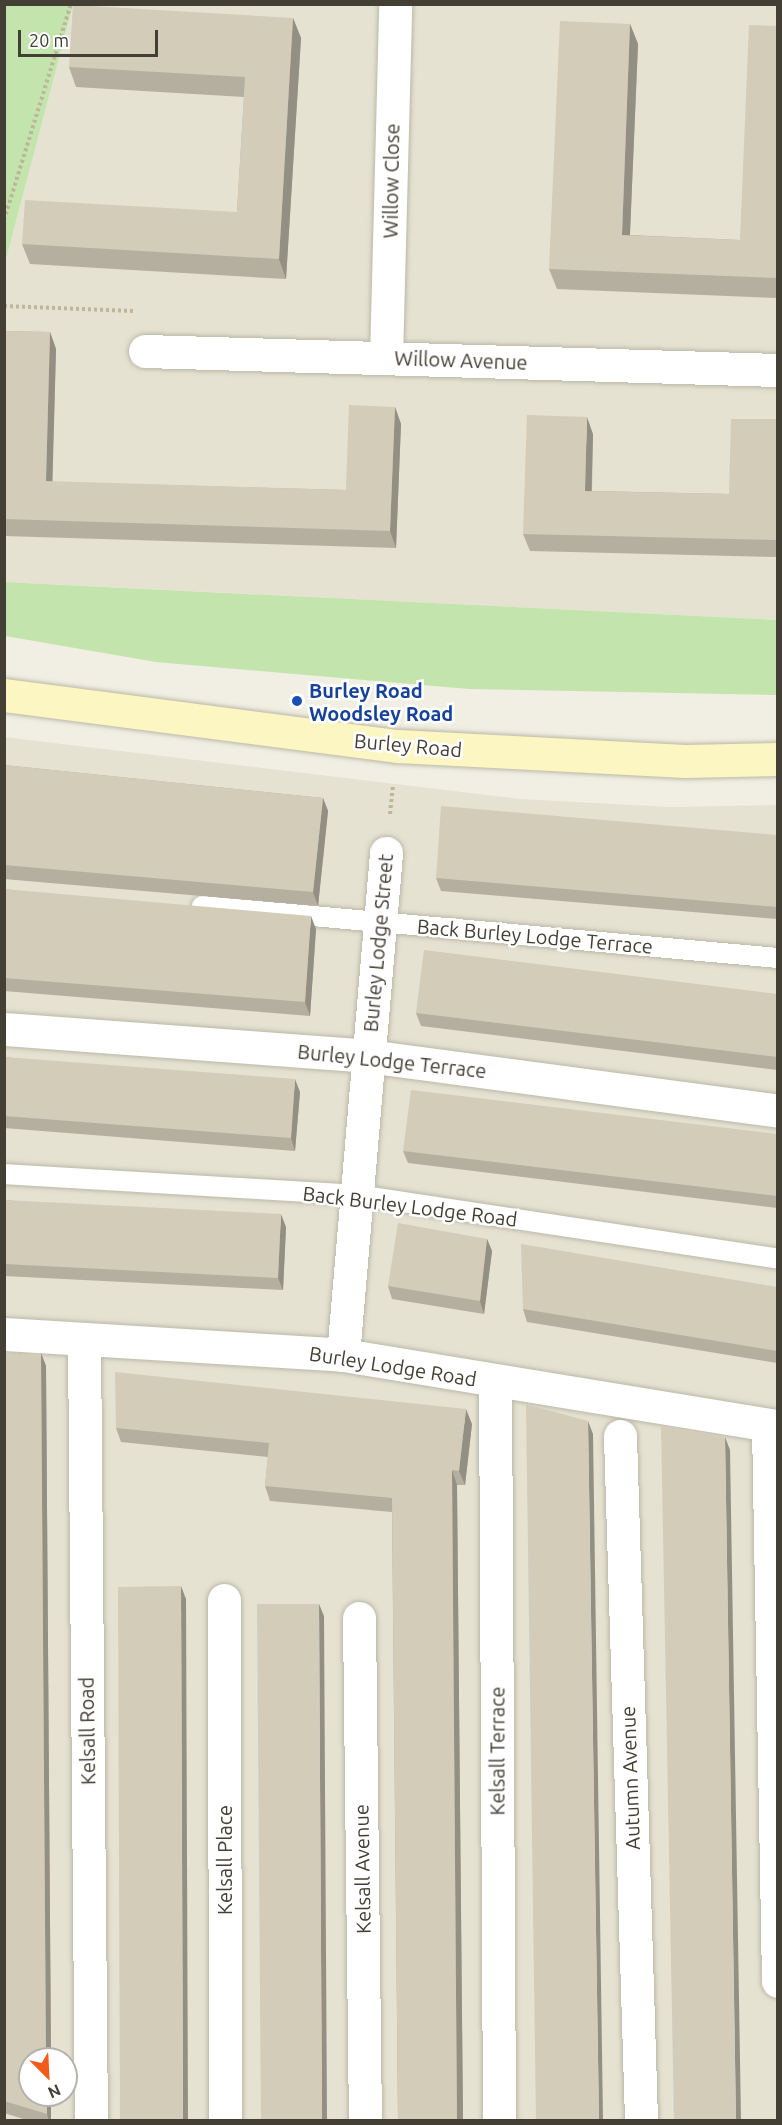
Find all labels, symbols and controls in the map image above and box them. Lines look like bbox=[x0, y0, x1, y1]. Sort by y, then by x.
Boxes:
scale bar bbox=[21, 18, 160, 56]
text: 20 m bbox=[29, 30, 69, 50]
street label: Willow Close bbox=[378, 123, 404, 239]
street label: Willow Avenue bbox=[394, 346, 528, 374]
place label: Burley Road Woodsley Road bbox=[309, 678, 453, 725]
marker: Burley Road Woodsley Road bbox=[290, 694, 304, 708]
street label: Burley Road bbox=[353, 728, 463, 762]
street label: Burley Lodge Street bbox=[358, 853, 398, 1033]
street label: Back Burley Lodge Terrace bbox=[416, 914, 654, 958]
street label: Burley Lodge Terrace bbox=[296, 1039, 488, 1083]
street label: Back Burley Lodge Road bbox=[301, 1181, 519, 1231]
street label: Burley Lodge Road bbox=[308, 1341, 478, 1391]
street label: Kelsall Road bbox=[74, 1677, 100, 1785]
street label: Kelsall Terrace bbox=[485, 1686, 509, 1816]
street label: Autumn Avenue bbox=[615, 1705, 645, 1851]
street label: Kelsall Avenue bbox=[349, 1804, 375, 1934]
street label: Kelsall Place bbox=[212, 1805, 236, 1915]
north arrow bbox=[18, 2047, 78, 2107]
text: N bbox=[45, 2081, 64, 2102]

